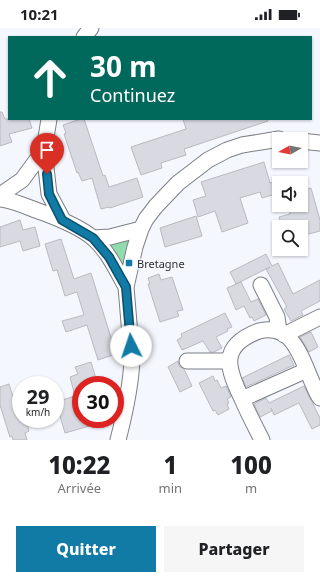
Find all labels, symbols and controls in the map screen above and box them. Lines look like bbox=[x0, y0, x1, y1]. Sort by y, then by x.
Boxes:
text: 10:21 bbox=[20, 4, 59, 24]
text: 30 m bbox=[90, 47, 157, 85]
icon: ahead bbox=[24, 52, 76, 104]
text: Continuez bbox=[90, 83, 175, 107]
north arrow bbox=[272, 132, 308, 168]
map controls bbox=[272, 132, 308, 256]
pin bbox=[30, 133, 64, 174]
icon: arrive bbox=[36, 139, 58, 161]
button: sound bbox=[272, 176, 308, 212]
button: search bbox=[272, 220, 308, 256]
place label: Bretagne bbox=[137, 256, 185, 271]
marker: Bretagne bbox=[124, 258, 134, 268]
position arrow bbox=[110, 325, 152, 367]
speed limit sign: 30 bbox=[72, 376, 124, 428]
text: 29 bbox=[27, 383, 49, 410]
text: km/h bbox=[26, 405, 50, 419]
text: 10:22 bbox=[48, 448, 110, 481]
text: 1 bbox=[163, 448, 177, 481]
text: 100 bbox=[230, 448, 272, 481]
text: Arrivée bbox=[57, 479, 101, 497]
text: min bbox=[159, 479, 182, 497]
text: m bbox=[245, 479, 257, 497]
button: Quitter bbox=[16, 526, 156, 572]
button: Partager bbox=[164, 526, 304, 572]

